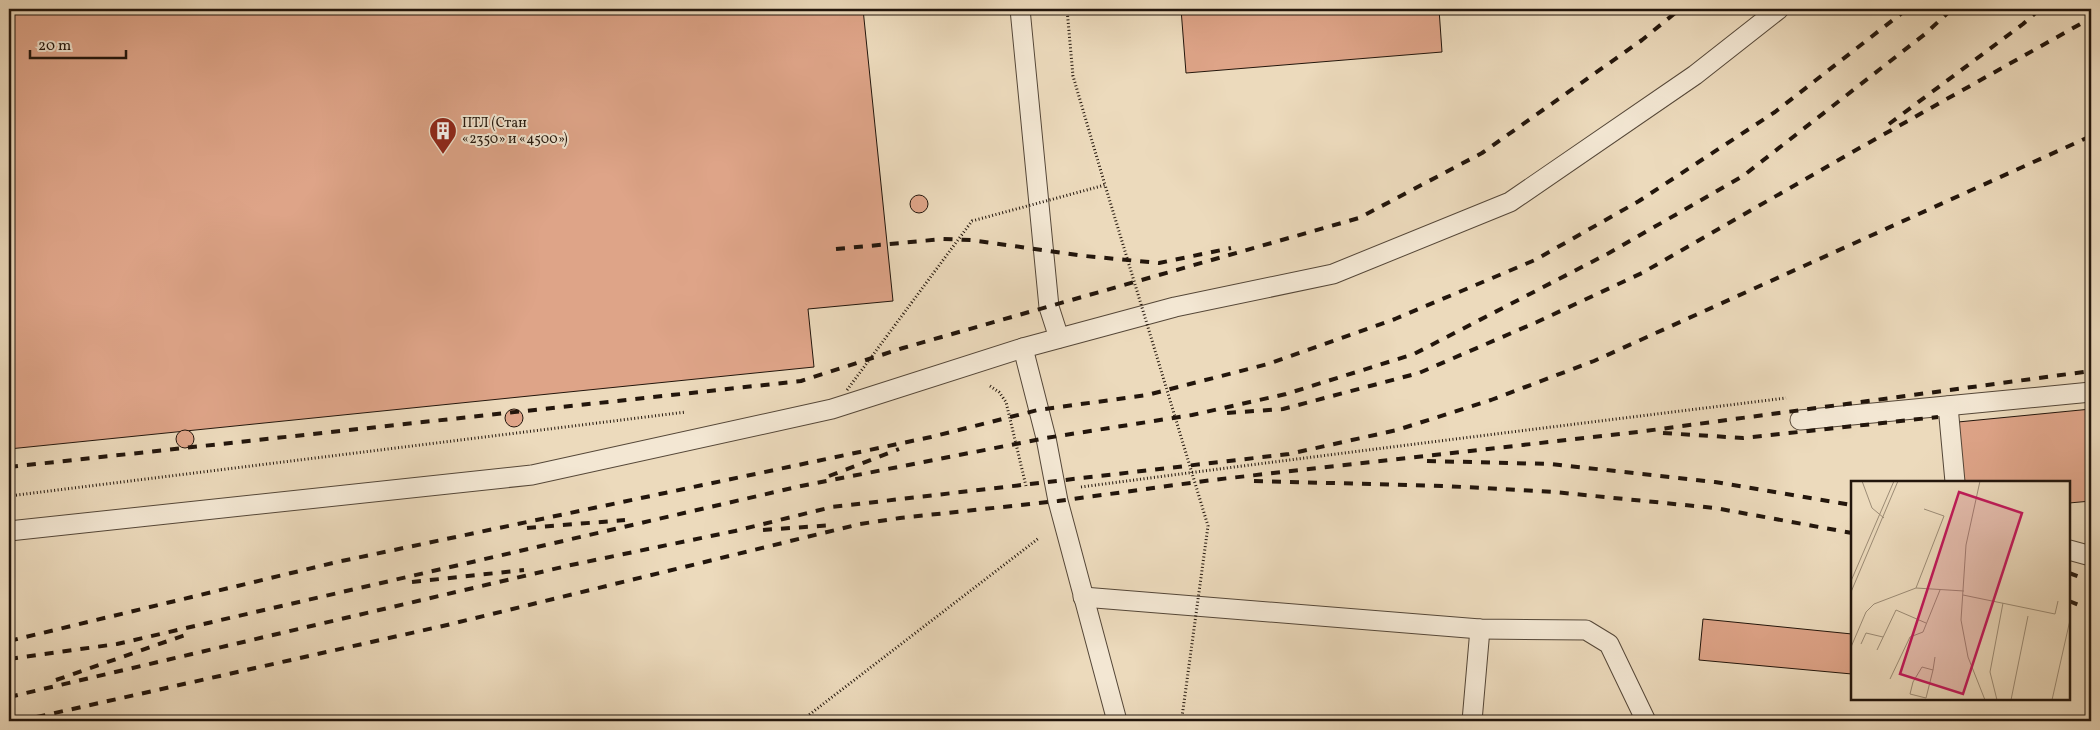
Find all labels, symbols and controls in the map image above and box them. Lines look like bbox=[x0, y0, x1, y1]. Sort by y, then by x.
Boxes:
scale bar bbox=[30, 28, 126, 60]
text: 20 m bbox=[38, 36, 71, 57]
place label: ПТЛ (Стан «2350» и «4500») bbox=[462, 114, 568, 149]
building icon: ПТЛ (Стан «2350» и «4500») bbox=[428, 116, 458, 155]
inset map bbox=[1851, 481, 2070, 700]

